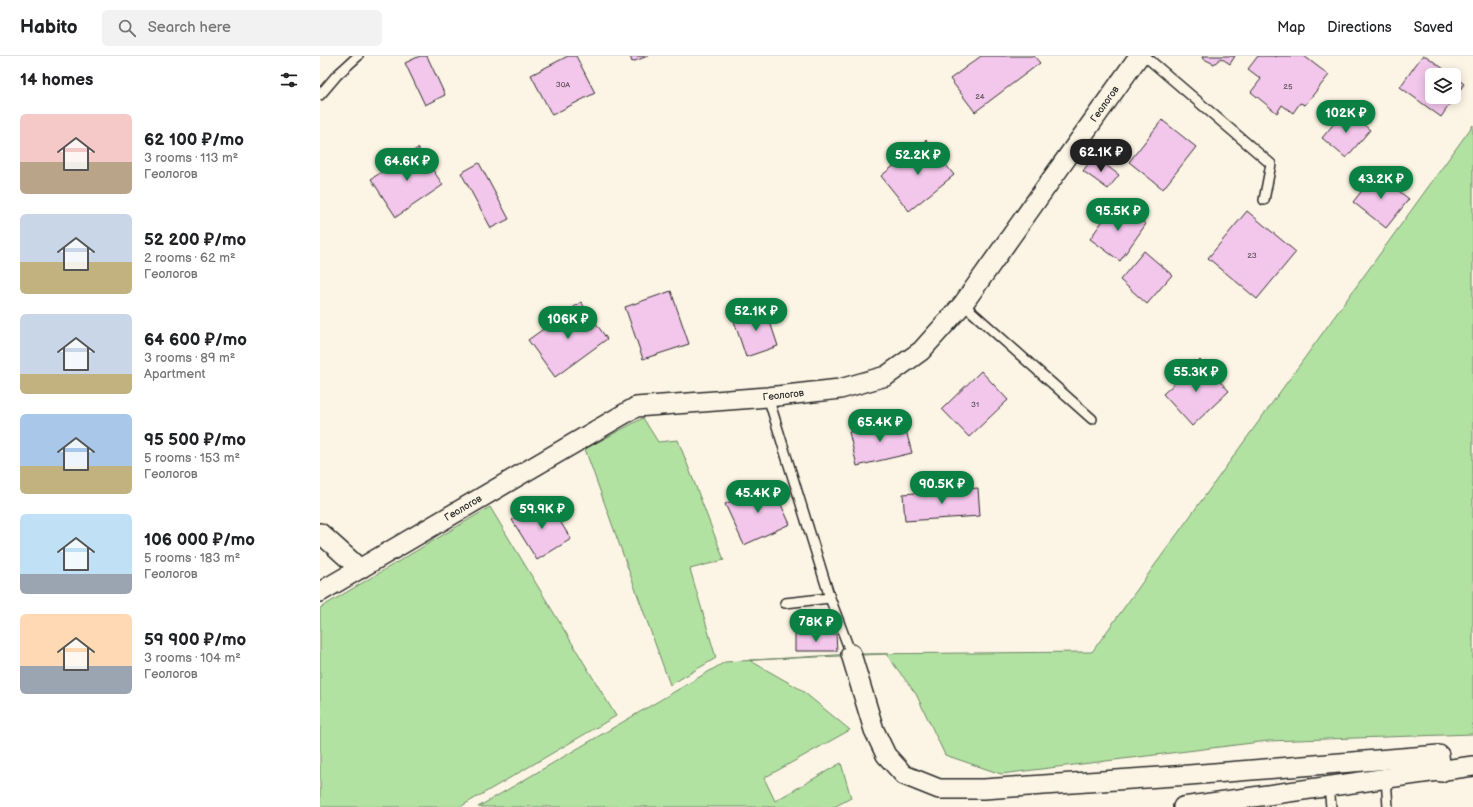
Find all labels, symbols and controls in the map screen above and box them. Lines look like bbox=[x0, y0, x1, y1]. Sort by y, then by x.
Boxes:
search box bbox=[102, 10, 382, 46]
text: Habito bbox=[20, 16, 78, 39]
icon: search bbox=[116, 17, 138, 39]
text: Search here bbox=[148, 18, 231, 37]
text: Map bbox=[1277, 19, 1305, 36]
text: Directions bbox=[1327, 19, 1392, 36]
text: Saved bbox=[1414, 19, 1453, 36]
map controls bbox=[1425, 68, 1461, 104]
button: layers bbox=[1425, 68, 1461, 104]
icon: filters bbox=[278, 69, 300, 91]
text: 14 homes bbox=[20, 70, 93, 90]
house number: 30А bbox=[556, 80, 570, 89]
house number: 25 bbox=[1283, 82, 1293, 91]
street label: Геологов bbox=[1088, 83, 1122, 124]
house number: 24 bbox=[975, 92, 985, 101]
pin: 102K ₽ bbox=[1313, 100, 1379, 134]
text: 102K ₽ bbox=[1325, 105, 1367, 121]
icon: home bbox=[52, 130, 100, 178]
text: 62 100 ₽/mo bbox=[144, 130, 244, 150]
pin: 62.1K ₽ bbox=[1064, 139, 1138, 173]
pin: 52.2K ₽ bbox=[881, 142, 955, 176]
text: 62.1K ₽ bbox=[1079, 144, 1123, 160]
text: 52.2K ₽ bbox=[895, 147, 941, 163]
pin: 64.6K ₽ bbox=[370, 148, 444, 182]
text: 3 rooms · 113 m² bbox=[144, 150, 238, 166]
text: 64.6K ₽ bbox=[384, 153, 430, 169]
text: Геологов bbox=[144, 166, 198, 182]
pin: 43.2K ₽ bbox=[1344, 166, 1418, 200]
text: 43.2K ₽ bbox=[1358, 171, 1404, 187]
pin: 95.5K ₽ bbox=[1081, 198, 1155, 232]
text: 95.5K ₽ bbox=[1095, 203, 1141, 219]
icon: home bbox=[52, 230, 100, 278]
text: 52 200 ₽/mo bbox=[144, 230, 246, 250]
text: 2 rooms · 62 m² bbox=[144, 250, 236, 266]
house number: 23 bbox=[1247, 251, 1257, 260]
text: Геологов bbox=[144, 266, 198, 282]
pin: 52.1K ₽ bbox=[719, 298, 793, 332]
text: 52.1K ₽ bbox=[734, 303, 778, 319]
pin: 106K ₽ bbox=[535, 306, 601, 340]
text: 106K ₽ bbox=[547, 311, 589, 327]
icon: home bbox=[52, 330, 100, 378]
text: 64 600 ₽/mo bbox=[144, 330, 247, 350]
text: 3 rooms · 89 m² bbox=[144, 350, 235, 366]
pin: 55.3K ₽ bbox=[1159, 359, 1233, 393]
text: 55.3K ₽ bbox=[1173, 364, 1219, 380]
text: Apartment bbox=[144, 366, 205, 382]
street label: Геологов bbox=[762, 387, 805, 403]
house number: 31 bbox=[971, 400, 979, 409]
pin: 65.4K ₽ bbox=[843, 409, 917, 443]
text: 65.4K ₽ bbox=[857, 414, 903, 430]
icon: home bbox=[52, 430, 100, 478]
text: 95 500 ₽/mo bbox=[144, 430, 246, 450]
text: 5 rooms · 153 m² bbox=[144, 450, 240, 466]
text: Геологов bbox=[144, 466, 198, 482]
pin: 90.5K ₽ bbox=[905, 471, 979, 505]
text: 90.5K ₽ bbox=[919, 476, 965, 492]
pin: 45.4K ₽ bbox=[721, 480, 795, 514]
text: 45.4K ₽ bbox=[735, 485, 781, 501]
street label: Геологов bbox=[442, 492, 485, 524]
pin: 59.9K ₽ bbox=[505, 496, 579, 530]
text: 59.9K ₽ bbox=[519, 501, 565, 517]
icon: home bbox=[52, 530, 100, 578]
text: 106 000 ₽/mo bbox=[144, 530, 255, 550]
text: 5 rooms · 183 m² bbox=[144, 550, 240, 566]
text: Геологов bbox=[144, 566, 198, 582]
pin: 78K ₽ bbox=[788, 609, 844, 643]
text: 78K ₽ bbox=[799, 614, 833, 630]
icon: home bbox=[52, 630, 100, 678]
text: 59 900 ₽/mo bbox=[144, 630, 246, 650]
text: 3 rooms · 104 m² bbox=[144, 650, 241, 666]
text: Геологов bbox=[144, 666, 198, 682]

